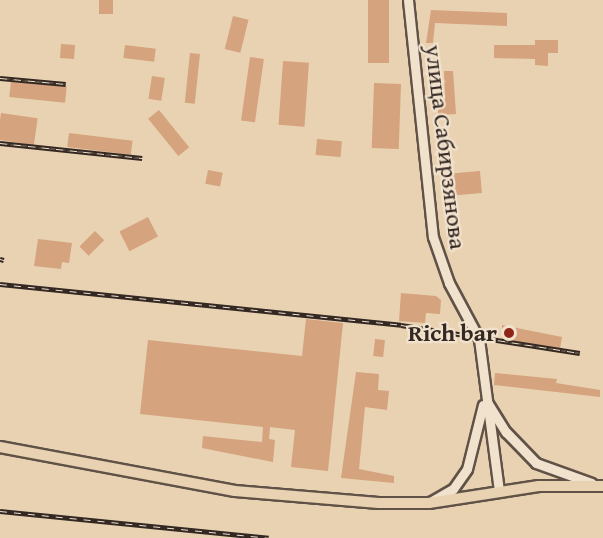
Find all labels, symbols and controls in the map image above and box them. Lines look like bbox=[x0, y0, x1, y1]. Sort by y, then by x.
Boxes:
street label: улица Сабирзянова bbox=[419, 43, 473, 251]
place label: Rich bar bbox=[408, 319, 497, 347]
marker: Rich bar bbox=[502, 326, 516, 340]

